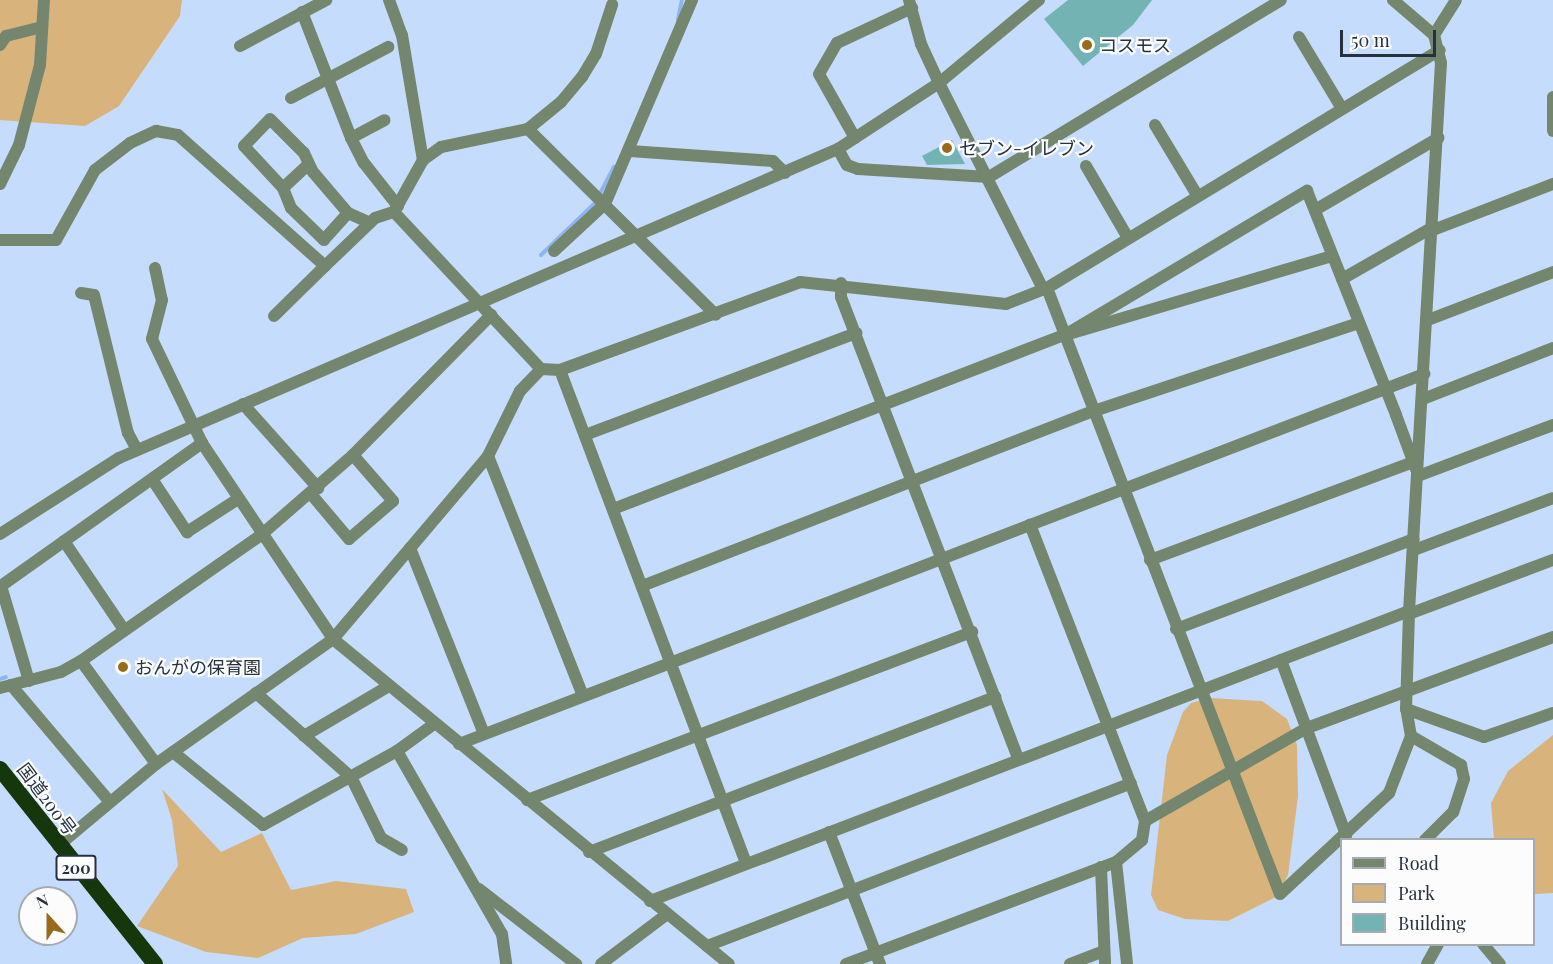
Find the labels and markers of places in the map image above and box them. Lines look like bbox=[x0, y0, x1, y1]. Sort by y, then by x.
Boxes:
place label: コスモス bbox=[1099, 34, 1171, 56]
marker: コスモス bbox=[1080, 38, 1094, 52]
place label: セブン-イレブン bbox=[959, 137, 1094, 159]
marker: セブン-イレブン bbox=[940, 141, 954, 155]
place label: おんがの保育園 bbox=[135, 656, 261, 678]
marker: おんがの保育園 bbox=[116, 660, 130, 674]

